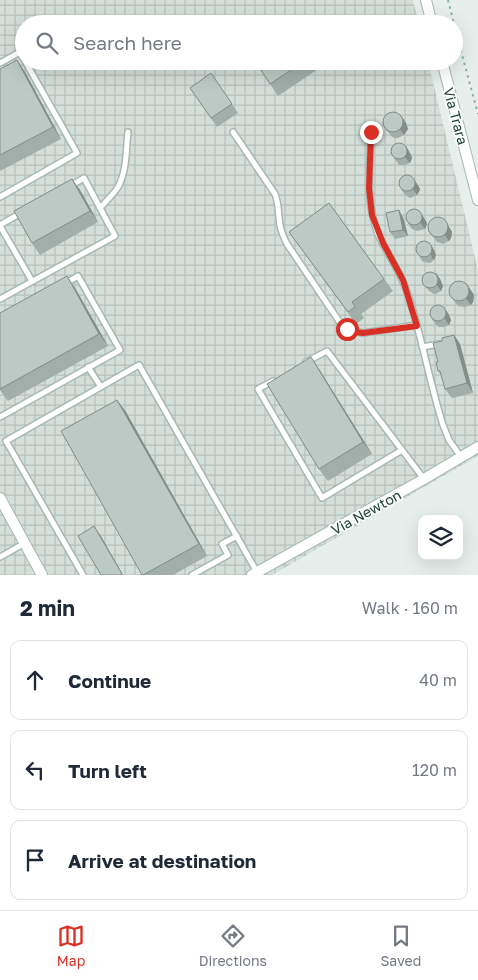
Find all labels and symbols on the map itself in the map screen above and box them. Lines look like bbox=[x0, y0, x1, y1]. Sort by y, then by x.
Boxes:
street label: Via Trara bbox=[440, 86, 472, 146]
route end bbox=[360, 121, 383, 144]
route start bbox=[336, 318, 359, 341]
street label: Via Newton bbox=[328, 486, 404, 538]

